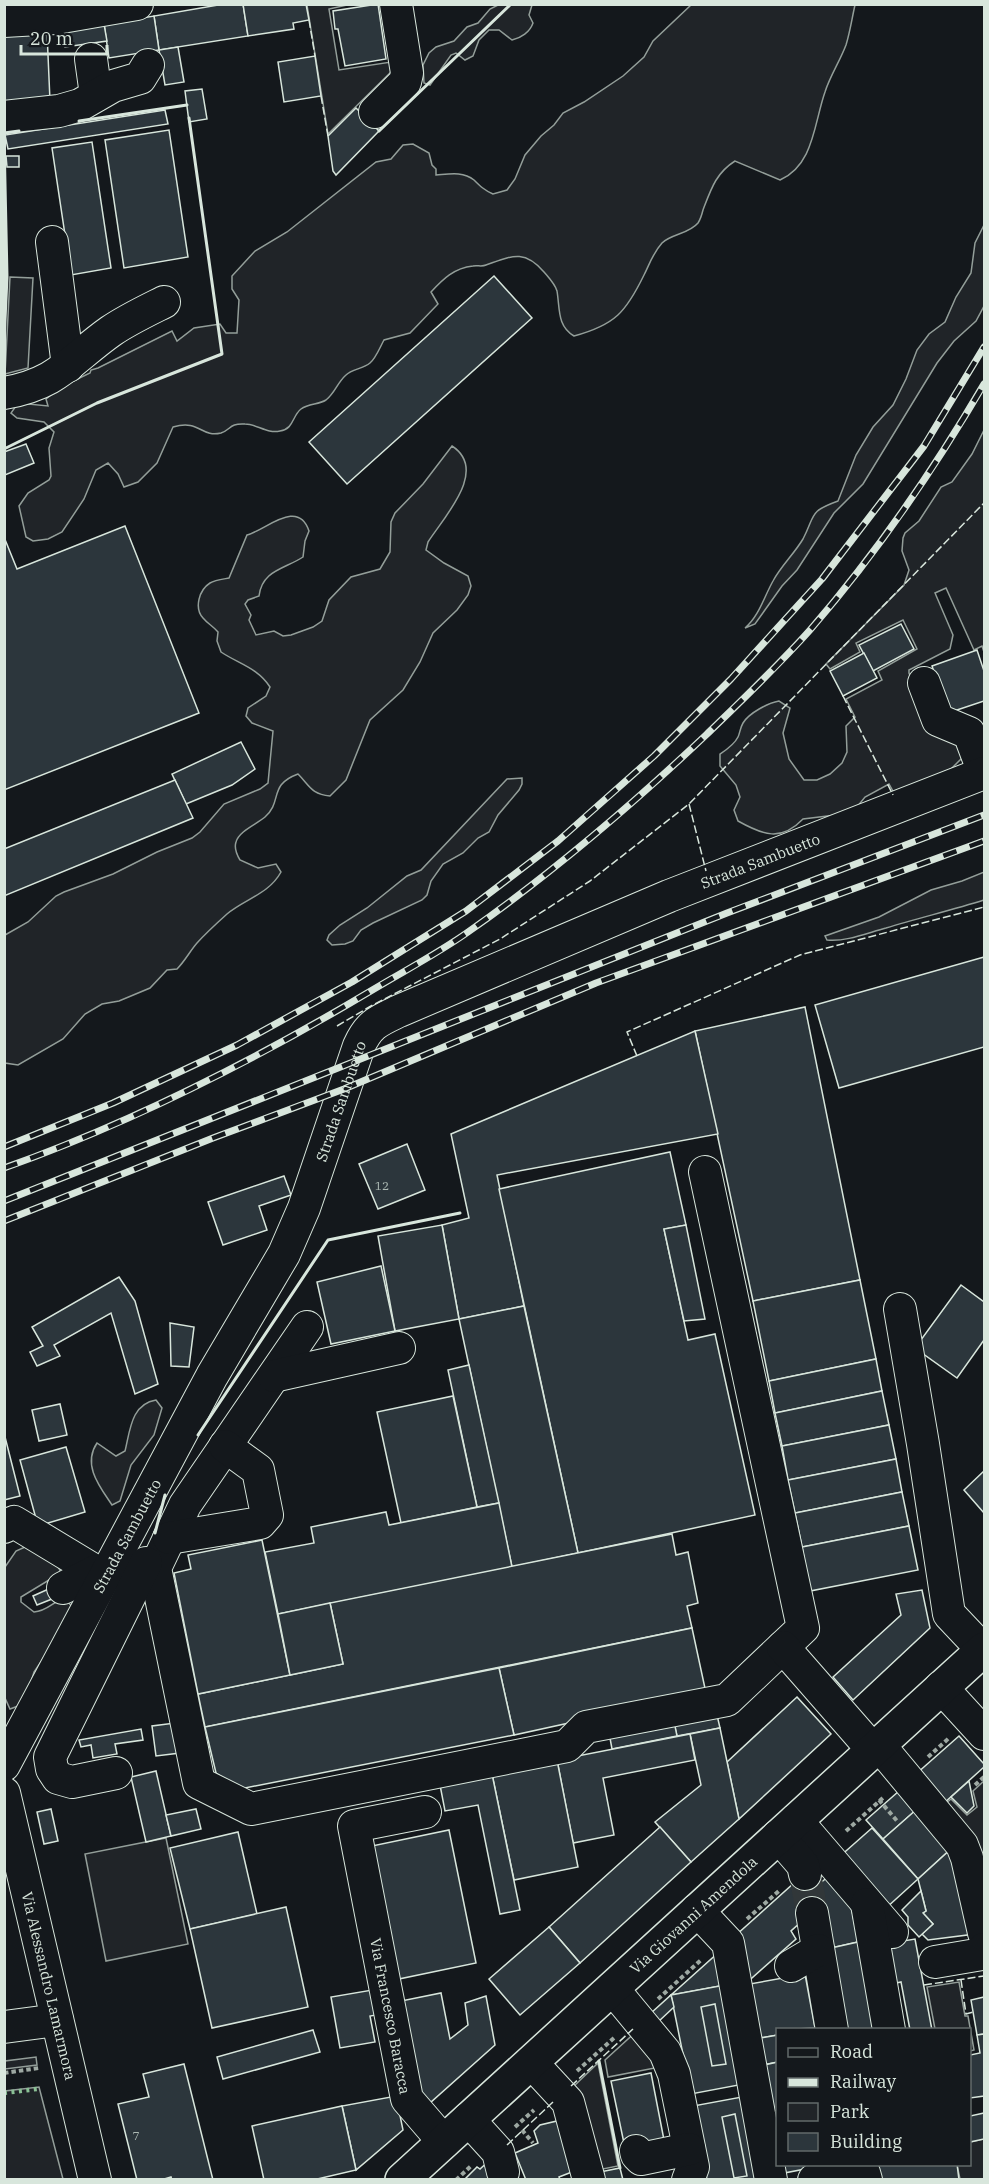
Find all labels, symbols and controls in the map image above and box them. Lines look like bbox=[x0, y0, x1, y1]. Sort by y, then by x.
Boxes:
scale bar bbox=[21, 18, 106, 56]
text: 20 m bbox=[30, 27, 73, 50]
street label: Strada Sambuetto bbox=[698, 829, 822, 892]
street label: Strada Sambuetto bbox=[311, 1037, 370, 1164]
house number: 12 bbox=[375, 1178, 389, 1193]
street label: Strada Sambuetto bbox=[88, 1476, 165, 1596]
street label: Via Giovanni Amendola bbox=[625, 1852, 761, 1977]
street label: Via Alessandro Lamarmora bbox=[18, 1890, 81, 2082]
street label: Via Francesco Baracca bbox=[366, 1936, 415, 2096]
legend bbox=[776, 2028, 971, 2166]
text: Road bbox=[830, 2040, 873, 2063]
text: Railway bbox=[830, 2070, 896, 2093]
text: Park bbox=[830, 2100, 870, 2123]
house number: 7 bbox=[132, 2128, 140, 2143]
text: Building bbox=[830, 2130, 902, 2153]

